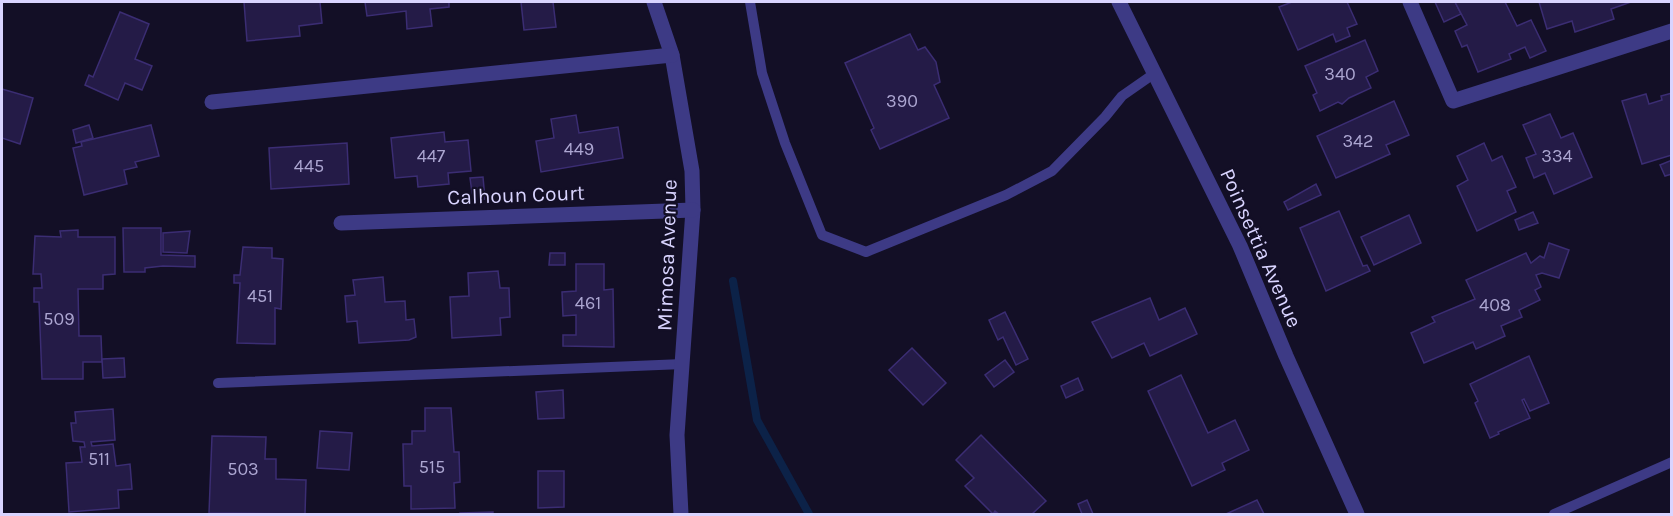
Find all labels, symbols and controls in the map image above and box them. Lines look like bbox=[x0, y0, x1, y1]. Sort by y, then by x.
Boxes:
house number: 340 bbox=[1324, 63, 1356, 85]
house number: 390 bbox=[886, 90, 918, 112]
house number: 342 bbox=[1342, 130, 1374, 152]
house number: 449 bbox=[564, 138, 594, 160]
house number: 447 bbox=[417, 145, 446, 167]
house number: 334 bbox=[1541, 145, 1573, 167]
house number: 445 bbox=[294, 155, 324, 177]
street label: Poinsettia Avenue bbox=[1215, 165, 1307, 331]
street label: Mimosa Avenue bbox=[652, 179, 682, 331]
street label: Calhoun Court bbox=[447, 181, 585, 209]
house number: 451 bbox=[247, 285, 273, 307]
house number: 461 bbox=[575, 292, 601, 314]
house number: 408 bbox=[1479, 294, 1511, 316]
house number: 509 bbox=[43, 308, 75, 330]
house number: 511 bbox=[88, 448, 110, 470]
house number: 515 bbox=[419, 456, 445, 478]
house number: 503 bbox=[227, 458, 259, 480]

